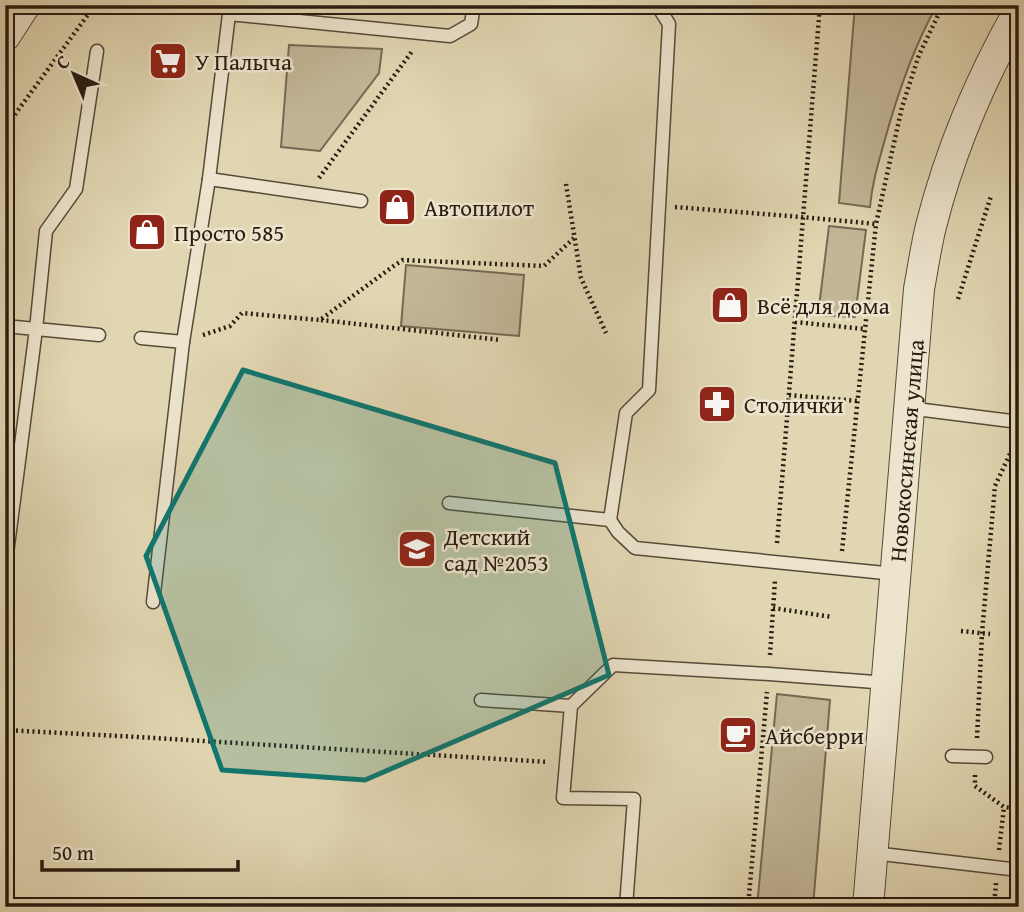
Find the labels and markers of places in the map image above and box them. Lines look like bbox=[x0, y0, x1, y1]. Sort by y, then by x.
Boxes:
supermarket icon: У Палыча bbox=[147, 40, 189, 82]
place label: У Палыча bbox=[195, 45, 292, 78]
shop icon: Автопилот bbox=[376, 186, 418, 228]
place label: Автопилот bbox=[424, 191, 534, 224]
shop icon: Просто 585 bbox=[126, 211, 168, 253]
place label: Просто 585 bbox=[174, 216, 284, 249]
shop icon: Всё для дома bbox=[709, 284, 751, 326]
place label: Всё для дома bbox=[757, 289, 890, 322]
pharmacy icon: Столички bbox=[696, 383, 738, 425]
place label: Столички bbox=[744, 388, 844, 421]
place label: Детский сад №2053 bbox=[443, 520, 549, 579]
school or university icon: Детский сад №2053 bbox=[396, 528, 438, 570]
cafe icon: Айсберри bbox=[717, 714, 759, 756]
place label: Айсберри bbox=[765, 719, 864, 752]

